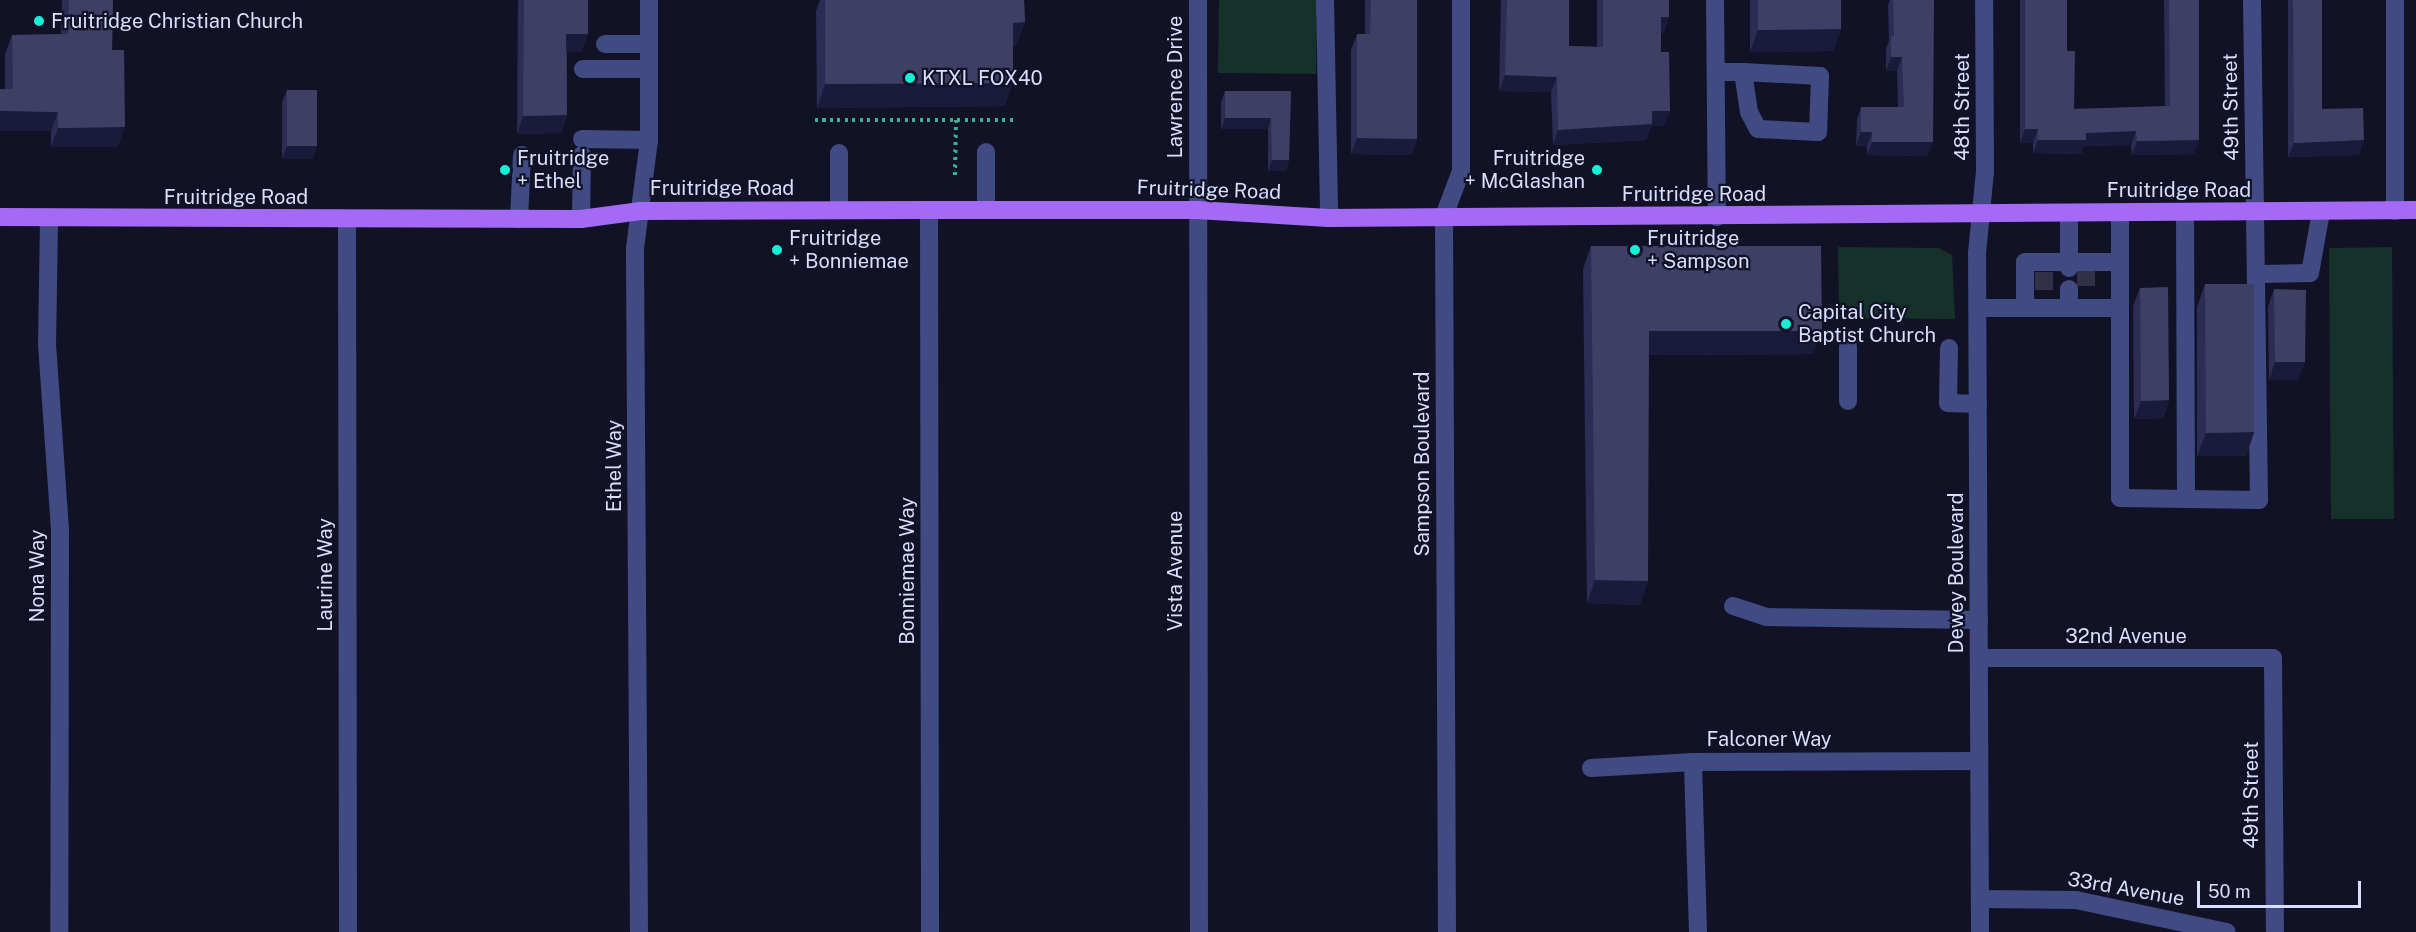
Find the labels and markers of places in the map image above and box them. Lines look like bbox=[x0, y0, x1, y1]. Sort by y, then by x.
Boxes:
place label: Fruitridge Christian Church bbox=[51, 9, 303, 33]
marker: Fruitridge Christian Church bbox=[32, 14, 46, 28]
place label: KTXL FOX40 bbox=[922, 66, 1043, 90]
marker: KTXL FOX40 bbox=[903, 71, 917, 85]
place label: Fruitridge + Ethel bbox=[517, 146, 609, 193]
place label: Fruitridge + McGlashan bbox=[1465, 146, 1585, 193]
marker: Fruitridge + Ethel bbox=[498, 163, 512, 177]
marker: Fruitridge + McGlashan bbox=[1590, 163, 1604, 177]
place label: Fruitridge + Bonniemae bbox=[789, 226, 909, 273]
place label: Fruitridge + Sampson bbox=[1647, 226, 1749, 273]
marker: Fruitridge + Bonniemae bbox=[770, 243, 784, 257]
marker: Fruitridge + Sampson bbox=[1628, 243, 1642, 257]
place label: Capital City Baptist Church bbox=[1798, 300, 1936, 347]
marker: Capital City Baptist Church bbox=[1779, 317, 1793, 331]

